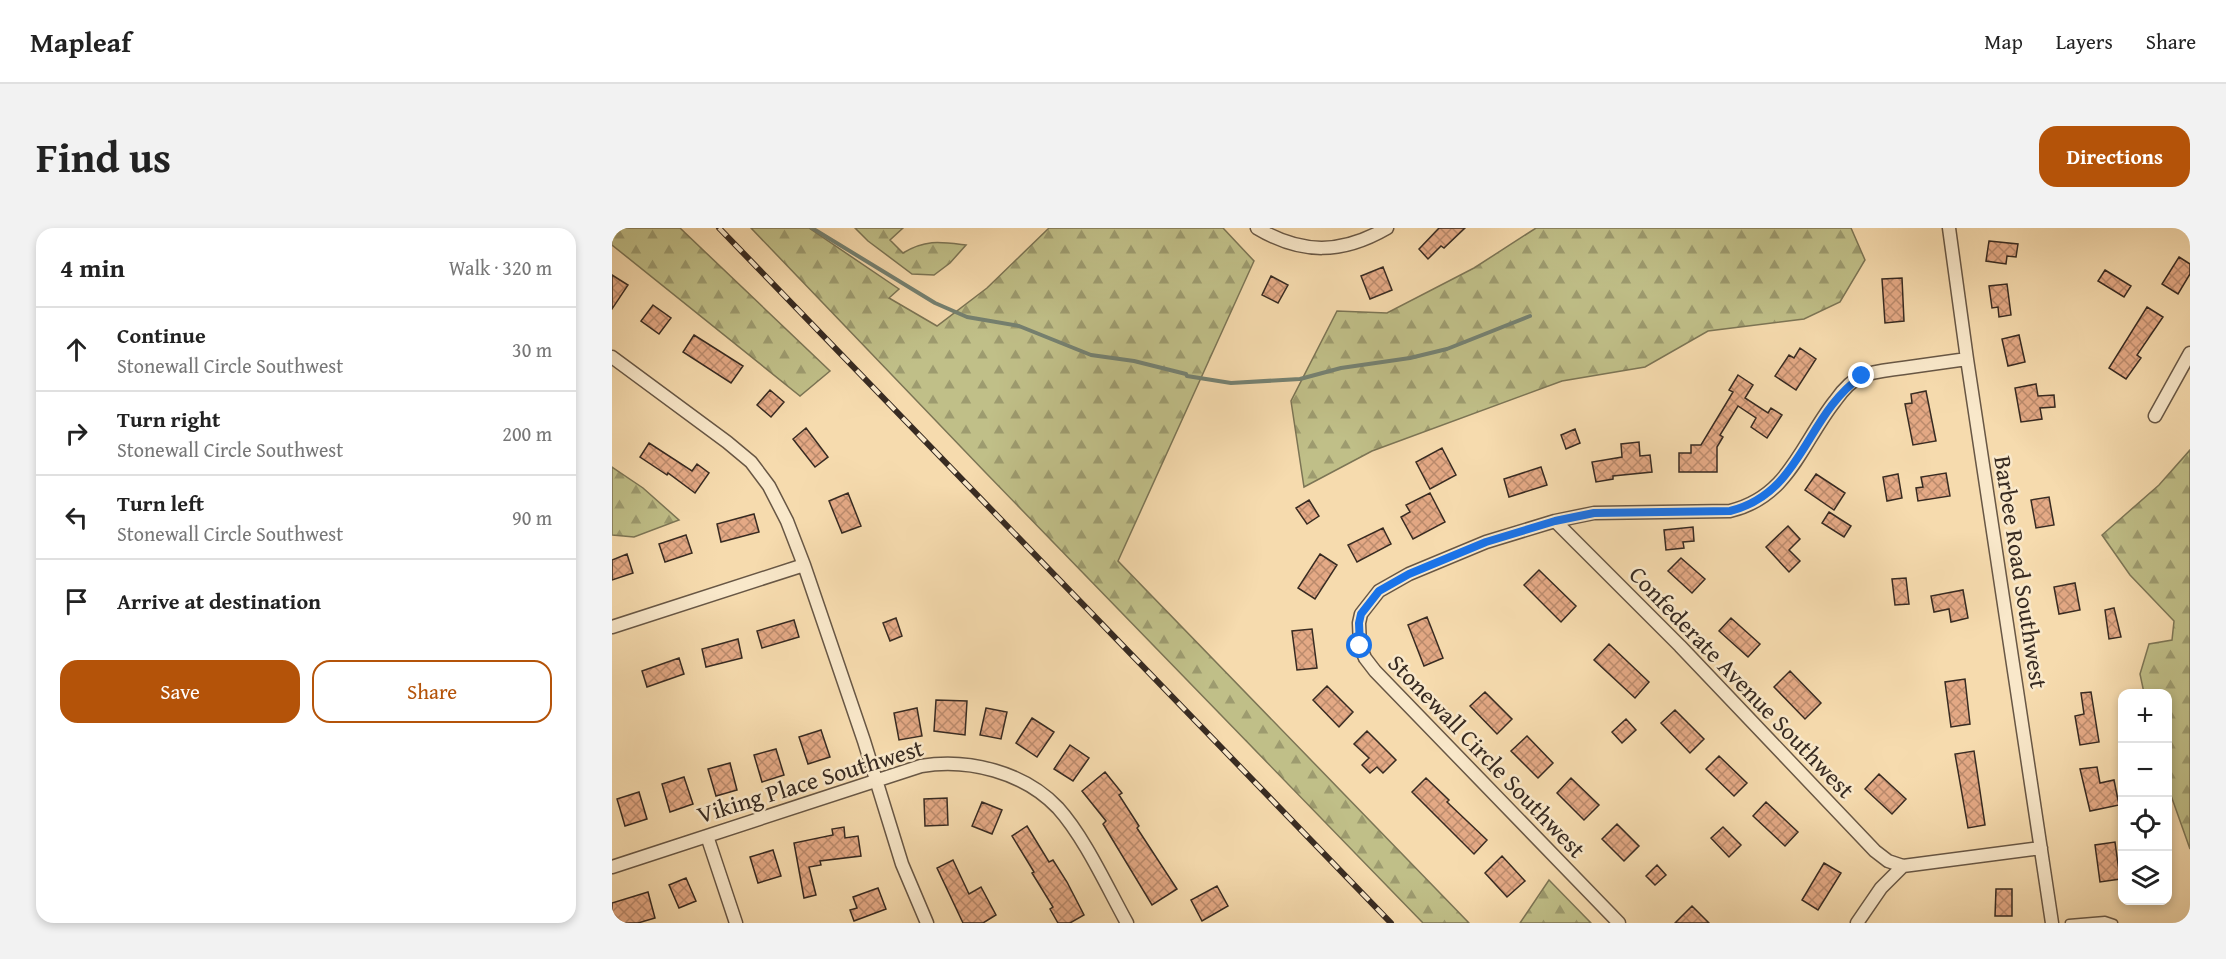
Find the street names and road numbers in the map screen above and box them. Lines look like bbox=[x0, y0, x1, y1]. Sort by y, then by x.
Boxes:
street label: Barbee Road Southwest bbox=[1985, 453, 2057, 691]
street label: Confederate Avenue Southwest bbox=[1621, 558, 1863, 807]
street label: Stonewall Circle Southwest bbox=[1380, 646, 1594, 866]
street label: Viking Place Southwest bbox=[693, 730, 928, 832]

